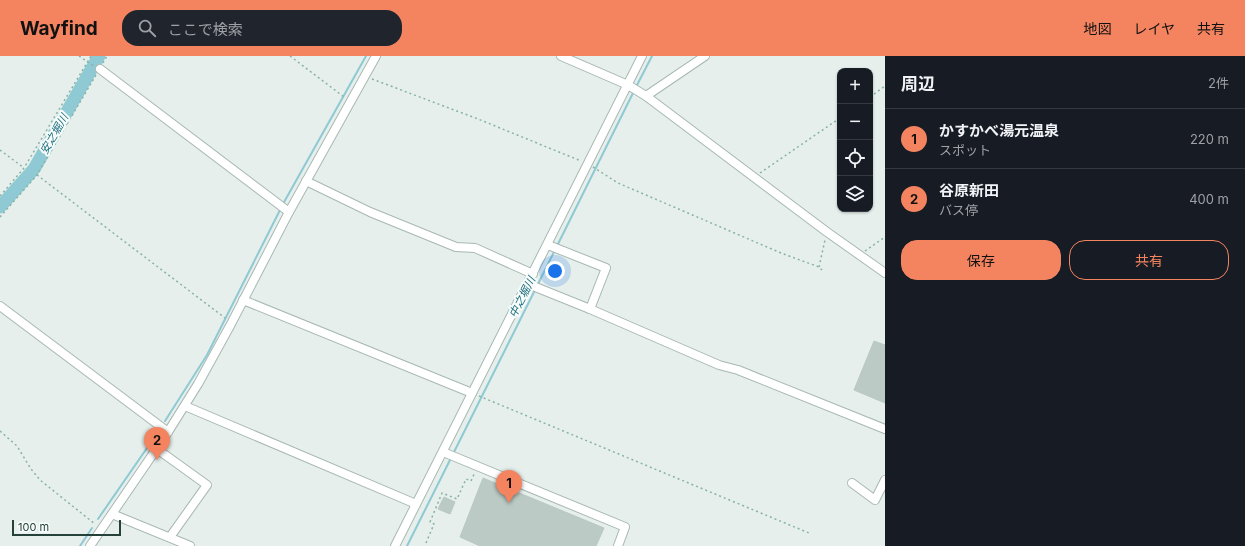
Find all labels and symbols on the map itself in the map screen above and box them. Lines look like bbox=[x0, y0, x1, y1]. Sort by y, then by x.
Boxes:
water label: 安之堀川 bbox=[37, 111, 72, 157]
your location bbox=[545, 261, 565, 281]
water label: 中之堀川 bbox=[506, 273, 539, 320]
pin: 2 bbox=[144, 427, 170, 460]
pin: 1 bbox=[496, 470, 522, 503]
scale bar bbox=[12, 518, 121, 537]

